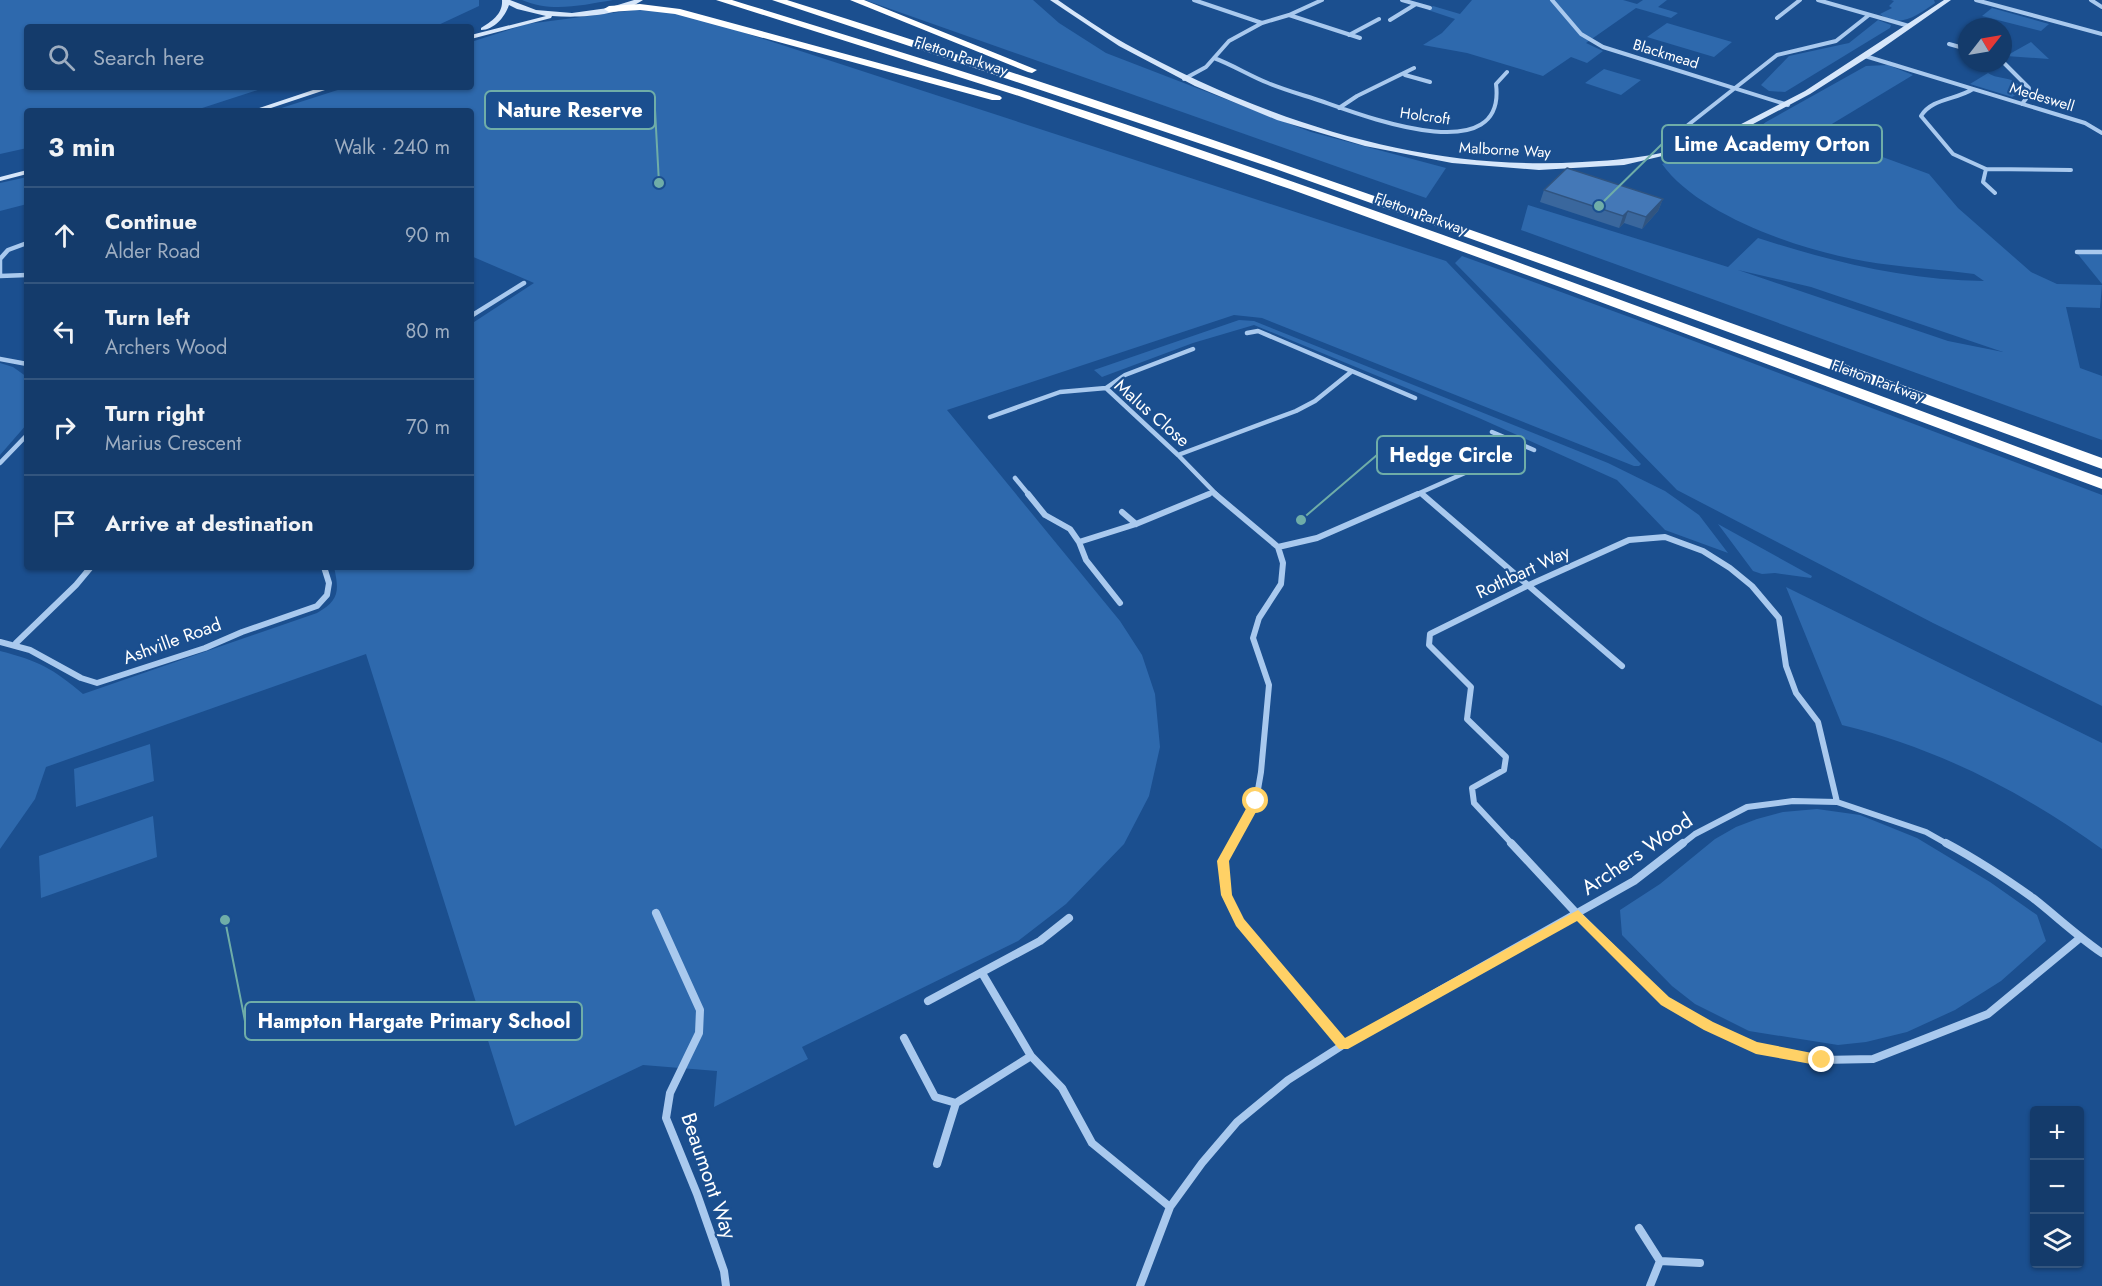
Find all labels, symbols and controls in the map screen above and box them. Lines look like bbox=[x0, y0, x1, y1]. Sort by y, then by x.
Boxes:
north arrow bbox=[1958, 18, 2012, 72]
search box bbox=[24, 24, 474, 90]
street label: Fletton Parkway bbox=[911, 30, 1011, 82]
street label: Blackmead bbox=[1630, 34, 1702, 74]
icon: search bbox=[45, 41, 78, 74]
text: Search here bbox=[93, 41, 204, 73]
street label: Medeswell bbox=[2007, 77, 2077, 117]
callout: Nature Reserve bbox=[485, 91, 655, 129]
text: Nature Reserve bbox=[497, 96, 643, 125]
street label: Holcroft bbox=[1398, 102, 1452, 130]
callout: Lime Academy Orton bbox=[1662, 125, 1882, 163]
text: 3 min bbox=[48, 128, 115, 166]
text: Lime Academy Orton bbox=[1674, 130, 1870, 159]
text: Walk · 240 m bbox=[335, 133, 450, 162]
street label: Malborne Way bbox=[1459, 137, 1552, 163]
street label: Fletton Parkway bbox=[1372, 187, 1471, 241]
text: Continue bbox=[105, 205, 197, 237]
icon: ahead bbox=[48, 219, 81, 252]
text: 90 m bbox=[405, 221, 450, 250]
text: Alder Road bbox=[105, 237, 201, 266]
text: Turn left bbox=[105, 301, 190, 333]
icon: left bbox=[48, 315, 81, 348]
text: 80 m bbox=[405, 317, 450, 346]
text: Archers Wood bbox=[105, 333, 227, 362]
street label: Fletton Parkway bbox=[1829, 354, 1928, 408]
street label: Malus Close bbox=[1109, 373, 1195, 453]
text: Turn right bbox=[105, 397, 205, 429]
icon: right bbox=[48, 411, 81, 444]
text: 70 m bbox=[406, 413, 450, 442]
text: Marius Crescent bbox=[105, 429, 241, 458]
callout: Hedge Circle bbox=[1377, 436, 1525, 474]
text: Hedge Circle bbox=[1389, 441, 1513, 470]
icon: arrive bbox=[48, 507, 81, 540]
text: Arrive at destination bbox=[105, 507, 314, 539]
street label: Rothbart Way bbox=[1472, 539, 1574, 605]
street label: Ashville Road bbox=[119, 611, 225, 671]
route start bbox=[1242, 787, 1268, 813]
street label: Archers Wood bbox=[1575, 806, 1699, 902]
callout: Hampton Hargate Primary School bbox=[245, 1002, 582, 1040]
text: Hampton Hargate Primary School bbox=[257, 1007, 571, 1036]
route end bbox=[1808, 1046, 1834, 1072]
map controls bbox=[2030, 1106, 2084, 1268]
button: + bbox=[2030, 1106, 2084, 1160]
street label: Beaumont Way bbox=[673, 1109, 745, 1244]
button: − bbox=[2030, 1160, 2084, 1214]
button: layers bbox=[2030, 1214, 2084, 1268]

